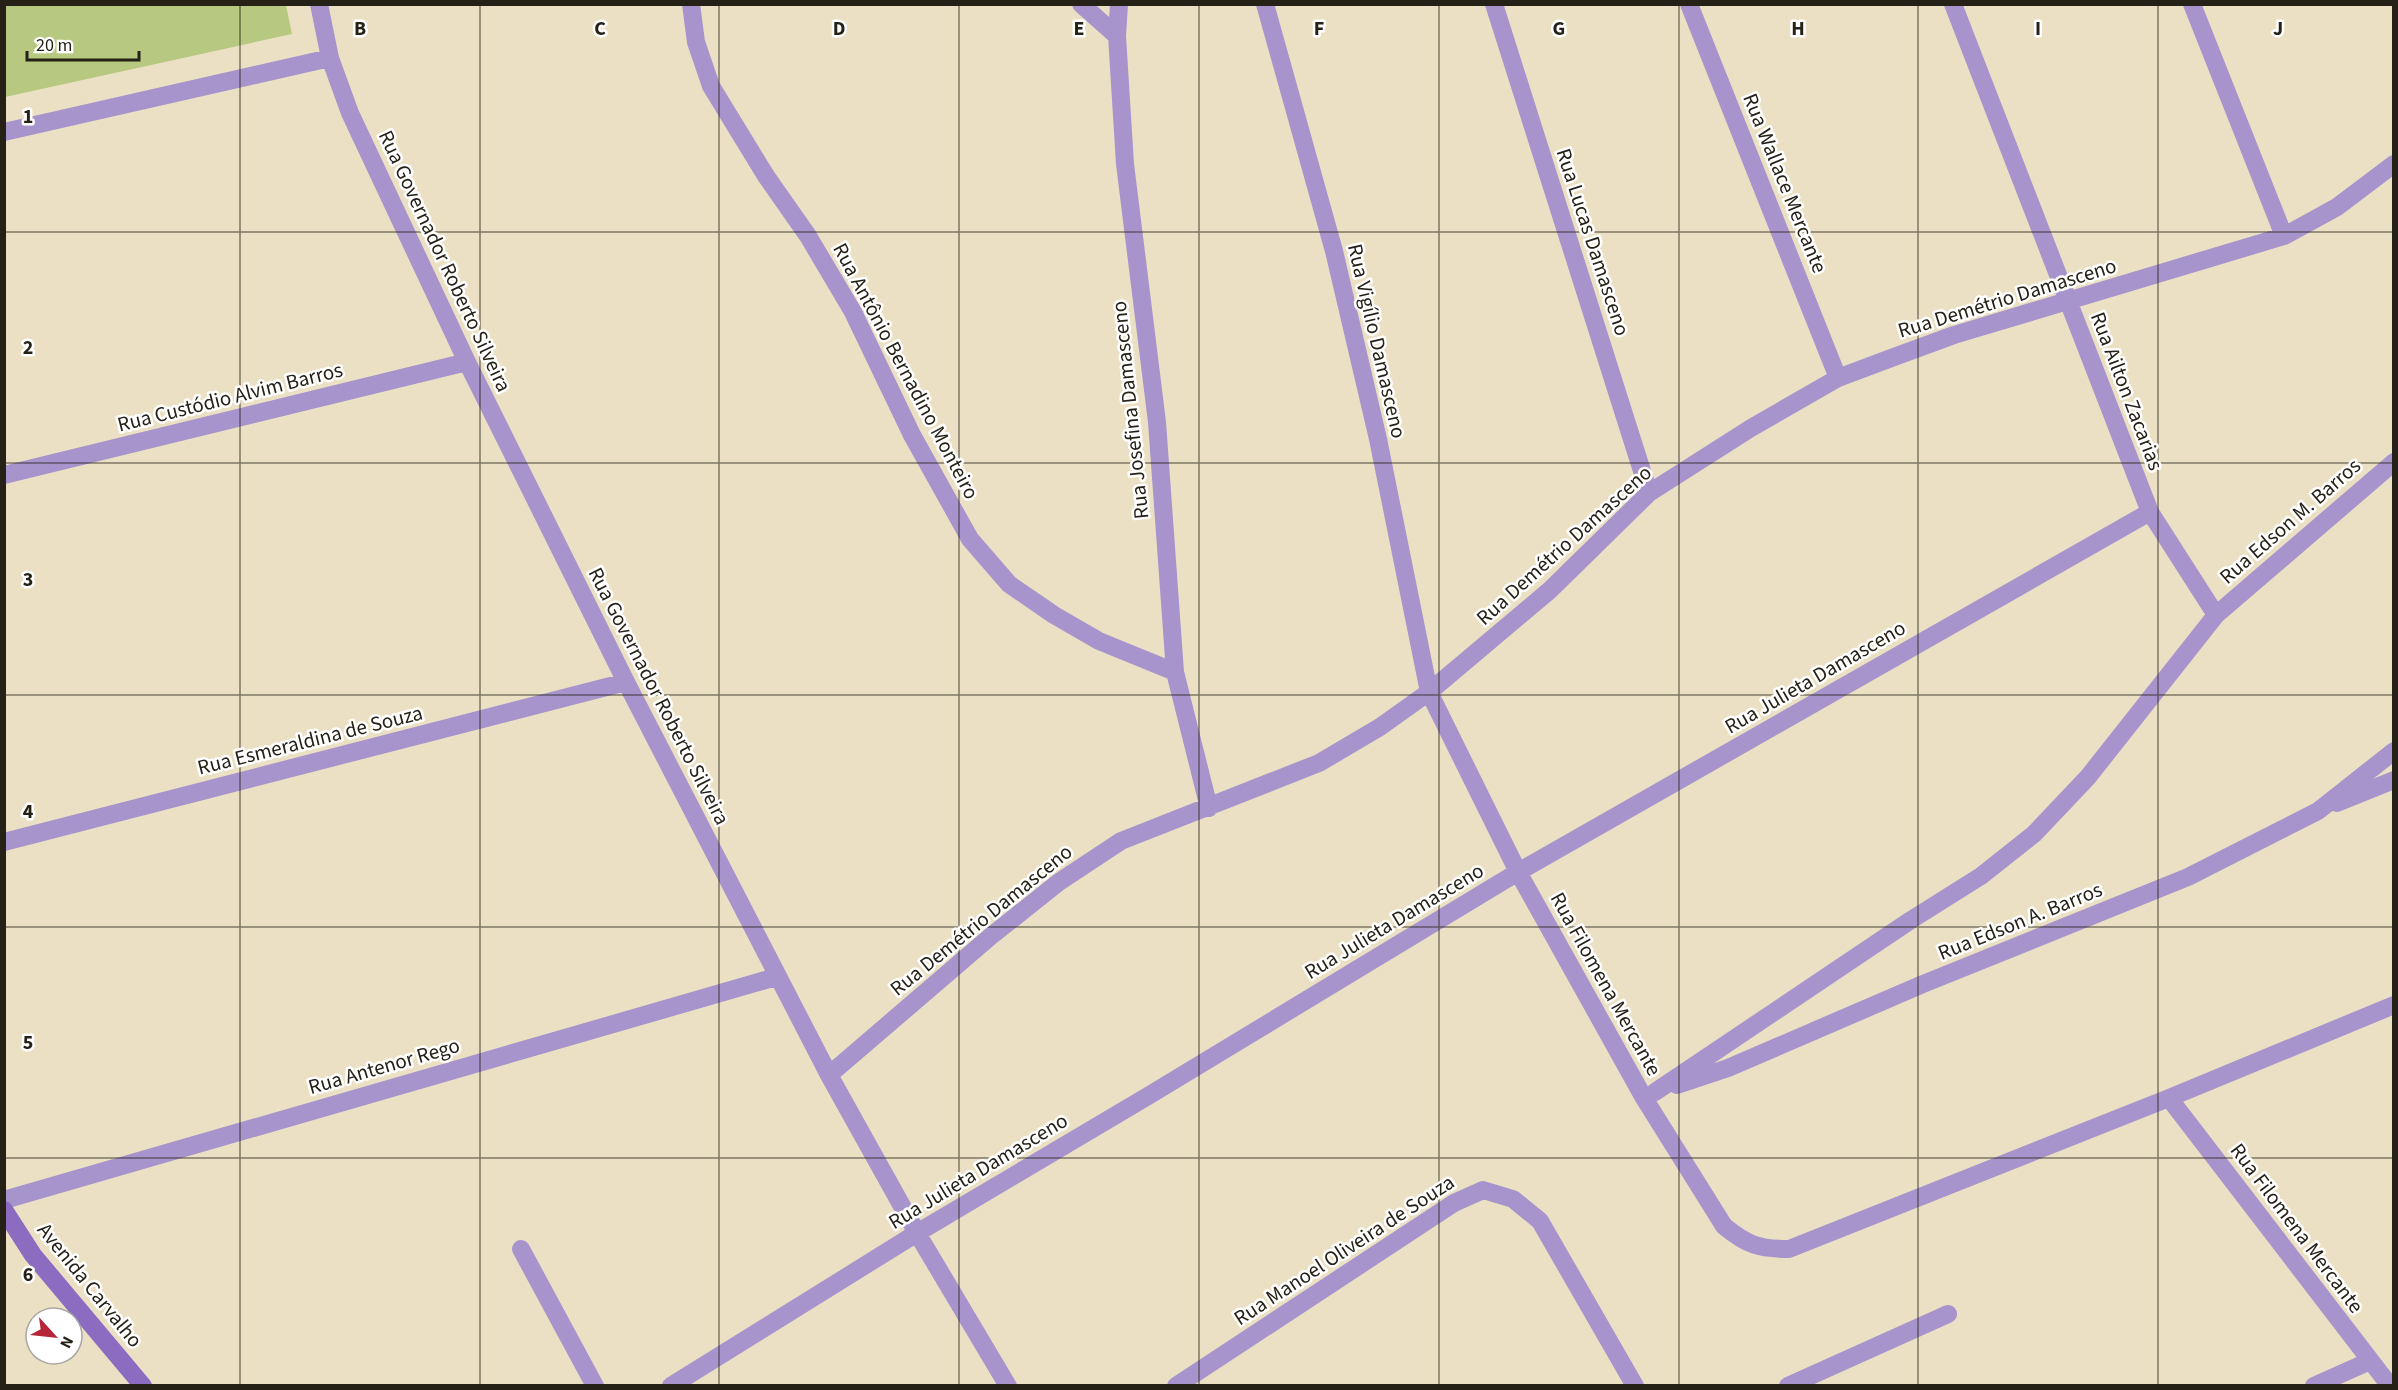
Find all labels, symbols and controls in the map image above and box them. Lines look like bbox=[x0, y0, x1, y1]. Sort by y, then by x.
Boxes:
text: B bbox=[354, 15, 366, 43]
text: C bbox=[594, 15, 606, 43]
text: D bbox=[833, 15, 845, 43]
text: E bbox=[1074, 15, 1084, 43]
text: F bbox=[1314, 15, 1324, 43]
text: G bbox=[1553, 15, 1565, 43]
text: H bbox=[1791, 15, 1805, 43]
text: I bbox=[2035, 15, 2041, 43]
text: J bbox=[2273, 15, 2283, 43]
scale bar bbox=[27, 24, 140, 62]
text: 20 m bbox=[36, 33, 72, 58]
street label: Rua Wallace Mercante bbox=[1735, 89, 1835, 277]
text: 1 bbox=[23, 103, 33, 131]
street label: Rua Governador Roberto Silveira bbox=[371, 125, 519, 397]
street label: Rua Lucas Damasceno bbox=[1549, 145, 1637, 339]
street label: Rua Antônio Bernadino Monteiro bbox=[826, 237, 986, 505]
street label: Rua Vigílio Damasceno bbox=[1340, 241, 1414, 441]
street label: Rua Demétrio Damasceno bbox=[1894, 250, 2120, 346]
street label: Rua Josefina Damasceno bbox=[1104, 300, 1156, 520]
street label: Rua Ailton Zacarias bbox=[2083, 308, 2171, 475]
text: 2 bbox=[23, 334, 33, 362]
street label: Rua Custódio Alvim Barros bbox=[114, 354, 346, 440]
street label: Rua Edson M. Barros bbox=[2213, 451, 2367, 591]
street label: Rua Demétrio Damasceno bbox=[1470, 458, 1658, 632]
street label: Rua Governador Roberto Silveira bbox=[581, 562, 737, 830]
text: 3 bbox=[23, 566, 33, 594]
street label: Rua Julieta Damasceno bbox=[1719, 613, 1911, 741]
street label: Rua Esmeraldina de Souza bbox=[194, 698, 426, 782]
text: 4 bbox=[23, 798, 34, 826]
street label: Rua Demétrio Damasceno bbox=[883, 837, 1079, 1003]
street label: Rua Julieta Damasceno bbox=[1299, 855, 1489, 987]
street label: Rua Edson A. Barros bbox=[1933, 874, 2107, 968]
street label: Rua Filomena Mercante bbox=[1543, 887, 1669, 1081]
text: 5 bbox=[23, 1029, 33, 1057]
street label: Rua Antenor Rego bbox=[305, 1030, 463, 1102]
street label: Rua Julieta Damasceno bbox=[883, 1105, 1073, 1237]
street label: Rua Filomena Mercante bbox=[2223, 1137, 2371, 1319]
street label: Rua Manoel Oliveira de Souza bbox=[1228, 1167, 1460, 1333]
street label: Avenida Carvalho bbox=[30, 1216, 150, 1354]
text: 6 bbox=[23, 1261, 33, 1289]
north arrow bbox=[24, 1306, 84, 1366]
text: N bbox=[54, 1333, 79, 1352]

